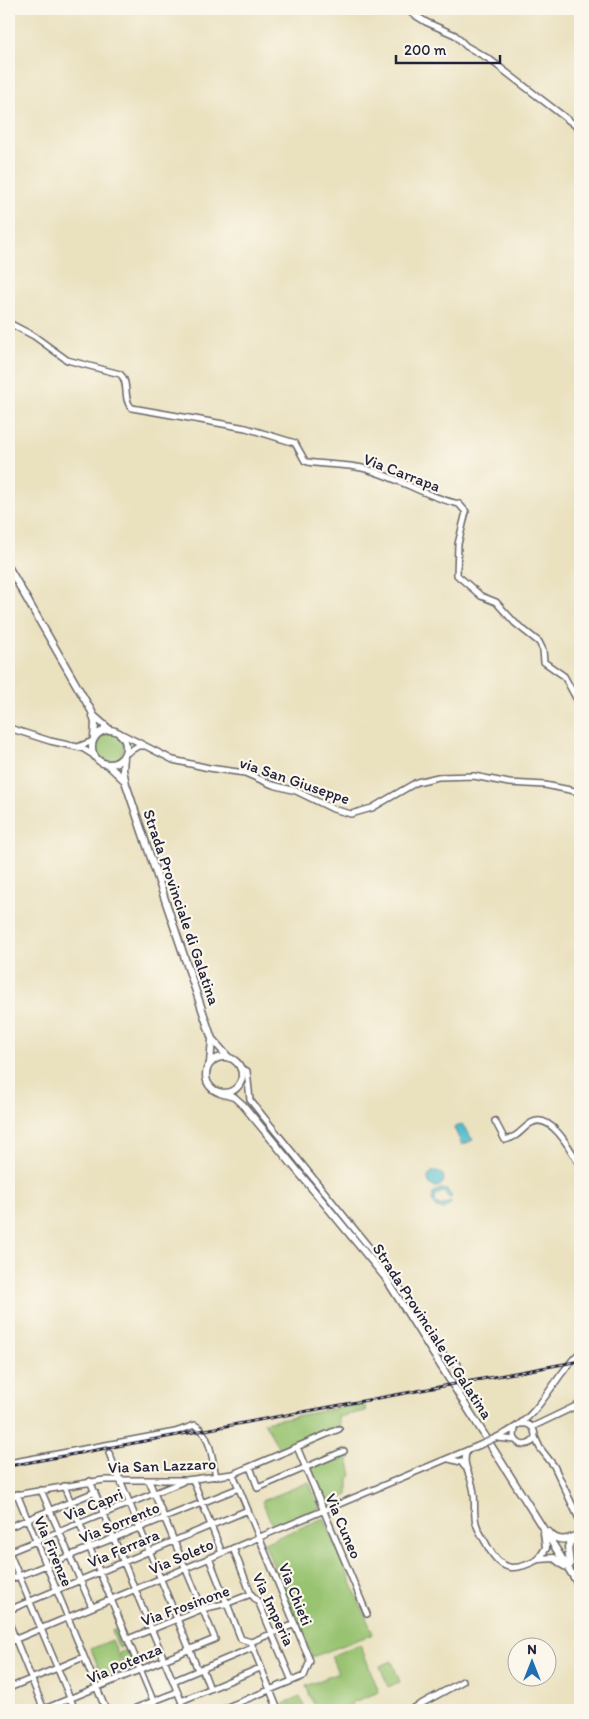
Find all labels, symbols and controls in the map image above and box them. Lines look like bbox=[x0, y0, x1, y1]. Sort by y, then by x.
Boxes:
scale bar bbox=[396, 32, 500, 64]
text: 200 m bbox=[404, 41, 447, 59]
street label: Via Carrapa bbox=[361, 449, 443, 496]
street label: via San Giuseppe bbox=[237, 753, 352, 808]
street label: Strada Provinciale di Galatina bbox=[139, 807, 224, 1008]
street label: Strada Provinciale di Galatina bbox=[369, 1240, 497, 1423]
street label: Via San Lazzaro bbox=[108, 1454, 217, 1477]
street label: Via Capri bbox=[61, 1484, 126, 1525]
street label: Via Cuneo bbox=[321, 1491, 366, 1562]
street label: Via Sorrento bbox=[76, 1498, 162, 1547]
street label: Via Firenze bbox=[30, 1513, 77, 1589]
street label: Via Ferrara bbox=[85, 1525, 162, 1572]
street label: Via Soleto bbox=[146, 1534, 216, 1579]
street label: Via Chieti bbox=[274, 1560, 317, 1628]
street label: Via Imperia bbox=[248, 1570, 299, 1649]
street label: Via Frosinone bbox=[138, 1581, 232, 1630]
north arrow bbox=[506, 1636, 556, 1686]
street label: Via Potenza bbox=[84, 1639, 165, 1688]
text: N bbox=[527, 1641, 537, 1658]

